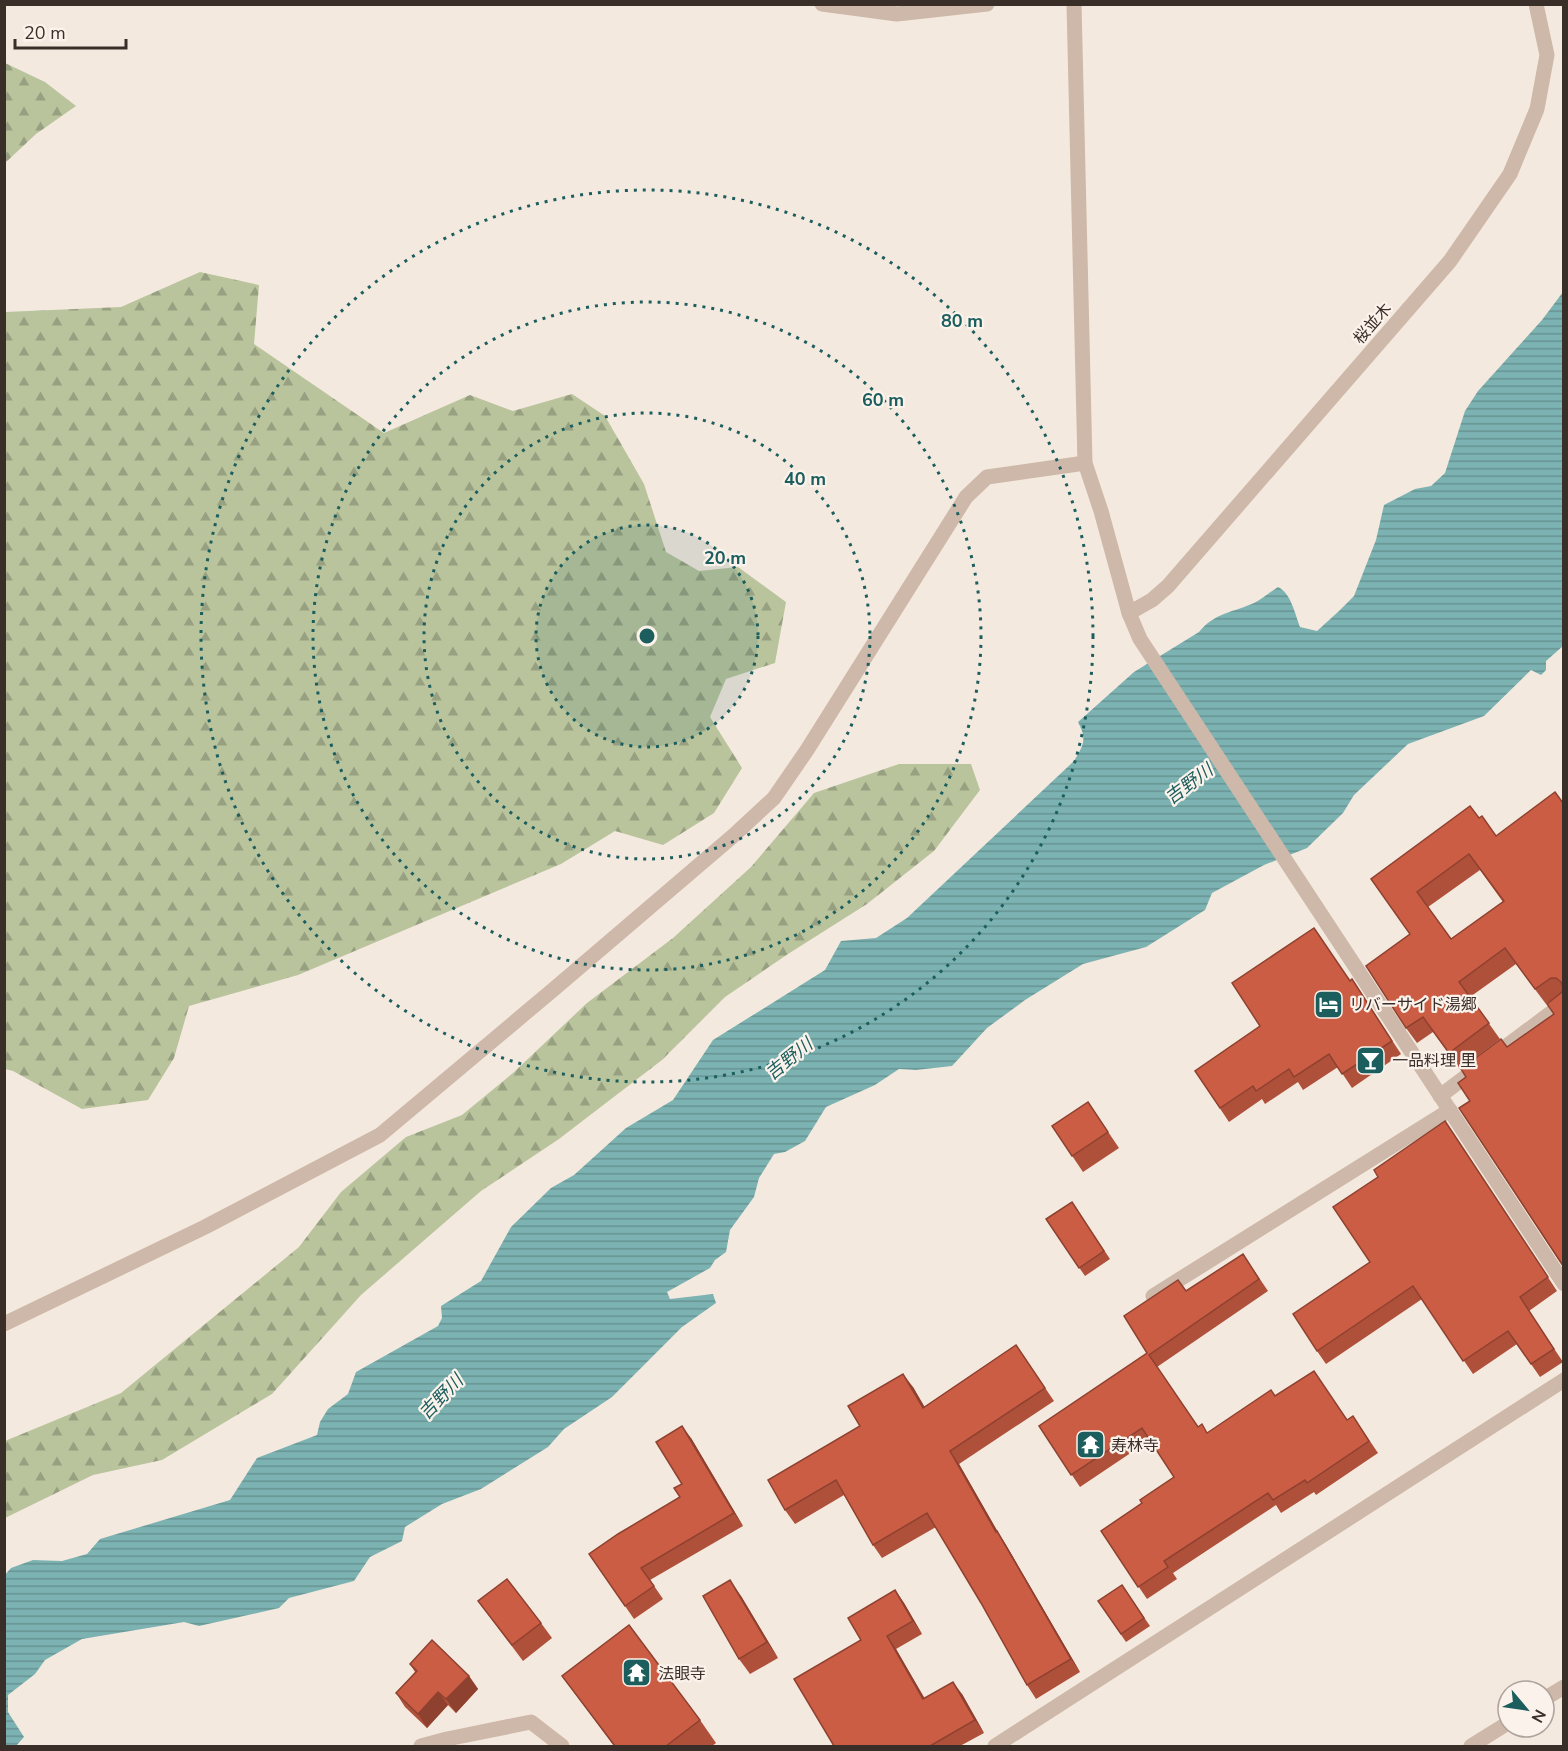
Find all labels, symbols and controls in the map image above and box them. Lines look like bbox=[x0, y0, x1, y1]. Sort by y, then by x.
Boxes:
scale bar bbox=[15, 12, 126, 50]
text: 20 m bbox=[24, 21, 66, 45]
street label: 桜並木 bbox=[1349, 298, 1397, 349]
text: 80 m bbox=[941, 309, 983, 333]
text: 60 m bbox=[862, 388, 904, 412]
text: 40 m bbox=[784, 467, 826, 491]
text: 20 m bbox=[704, 546, 746, 570]
centre of rings bbox=[637, 626, 657, 646]
water label: 吉野川 bbox=[1160, 757, 1219, 810]
hotel icon: リバーサイド湯郷 bbox=[1312, 988, 1344, 1020]
place label: リバーサイド湯郷 bbox=[1349, 994, 1477, 1016]
water label: 吉野川 bbox=[760, 1031, 819, 1085]
bar icon: 一品料理 里 bbox=[1355, 1044, 1387, 1076]
place label: 一品料理 里 bbox=[1392, 1050, 1476, 1072]
water label: 吉野川 bbox=[414, 1368, 470, 1425]
temple icon: 寿林寺 bbox=[1074, 1429, 1106, 1461]
place label: 寿林寺 bbox=[1111, 1435, 1159, 1457]
temple icon: 法眼寺 bbox=[621, 1657, 653, 1689]
place label: 法眼寺 bbox=[658, 1663, 706, 1685]
north arrow bbox=[1496, 1679, 1556, 1739]
text: N bbox=[1526, 1705, 1551, 1726]

